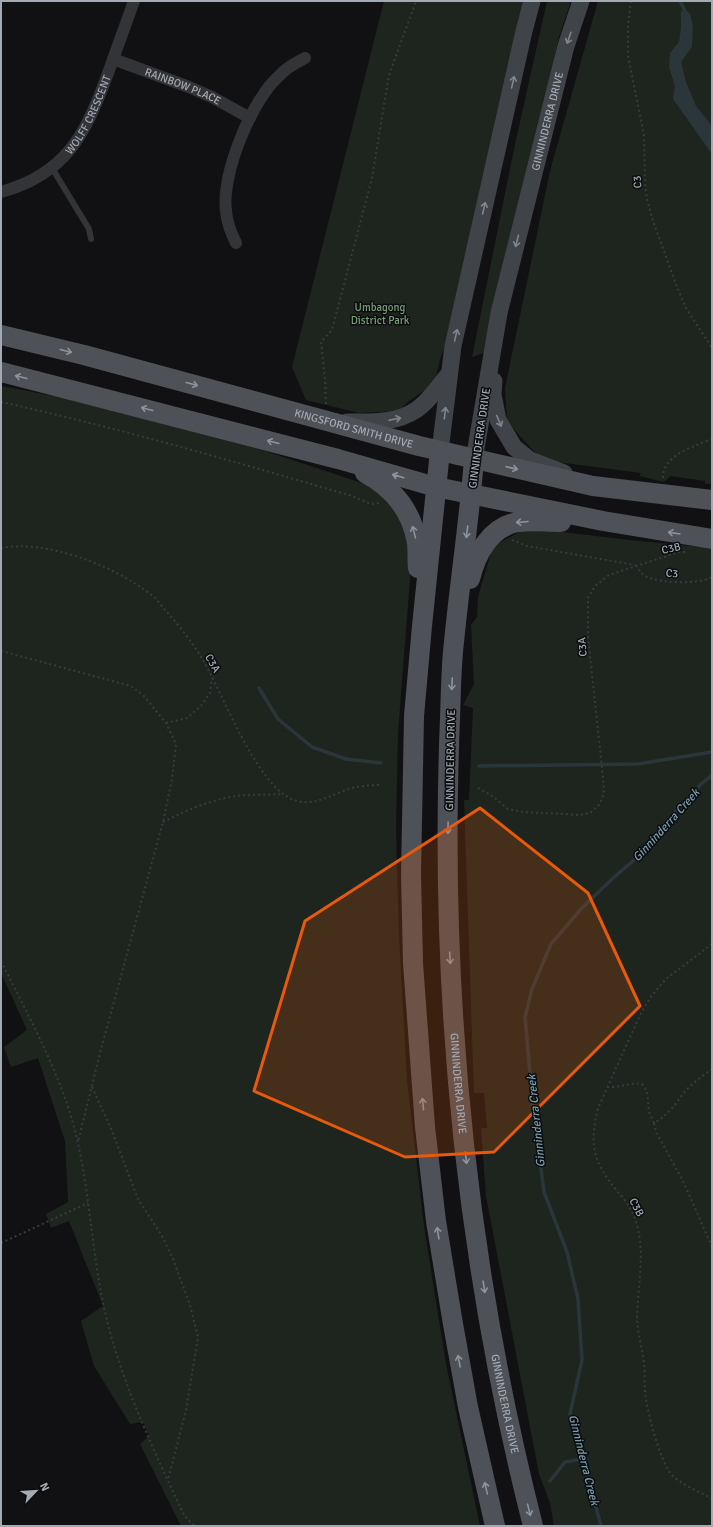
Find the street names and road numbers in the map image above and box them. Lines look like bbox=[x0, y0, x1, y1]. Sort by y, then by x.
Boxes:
street label: RAINBOW PLACE bbox=[143, 65, 223, 108]
street label: GINNINDERRA DRIVE bbox=[529, 70, 566, 172]
street label: WOLFF CRESCENT bbox=[63, 73, 114, 157]
street label: C3 bbox=[630, 175, 645, 189]
street label: GINNINDERRA DRIVE bbox=[466, 387, 493, 489]
street label: KINGSFORD SMITH DRIVE bbox=[293, 406, 415, 451]
street label: C3B bbox=[660, 540, 682, 557]
street label: C3 bbox=[665, 567, 679, 580]
street label: C3A bbox=[575, 637, 590, 657]
street label: C3A bbox=[202, 652, 223, 675]
street label: GINNINDERRA DRIVE bbox=[443, 709, 458, 811]
street label: GINNINDERRA DRIVE bbox=[447, 1033, 469, 1135]
street label: C3B bbox=[626, 1196, 647, 1219]
street label: GINNINDERRA DRIVE bbox=[488, 1353, 521, 1455]

